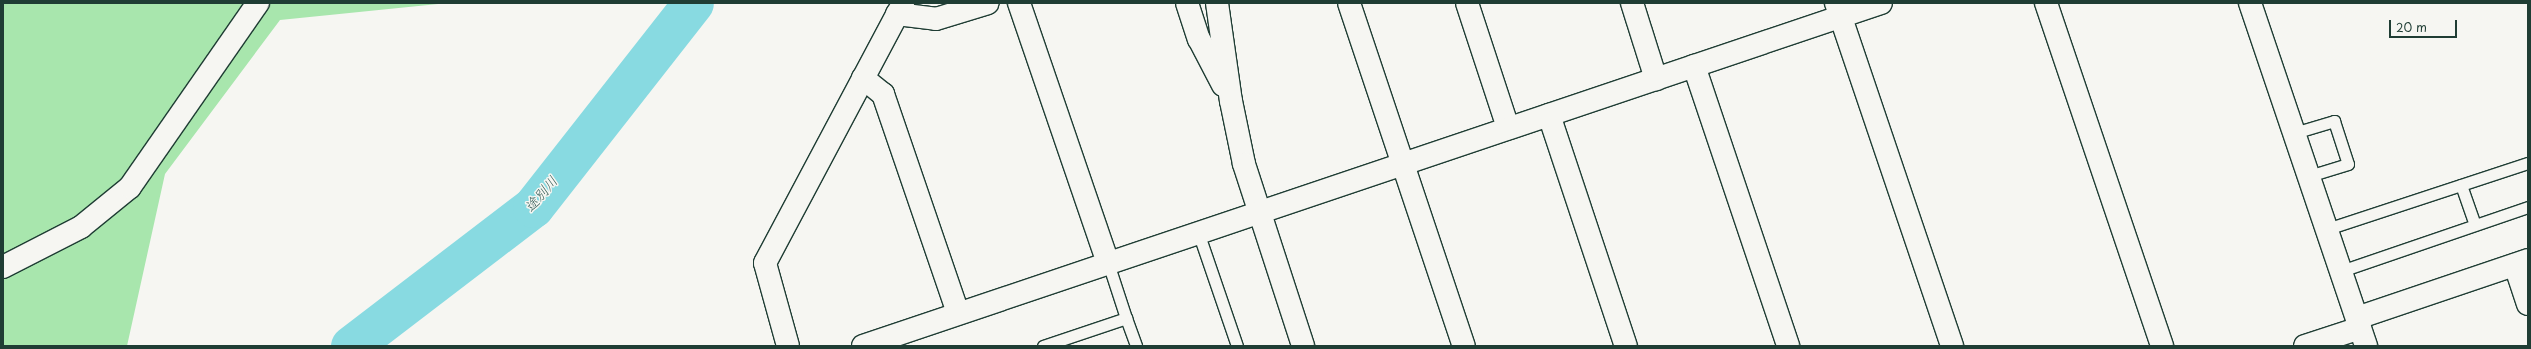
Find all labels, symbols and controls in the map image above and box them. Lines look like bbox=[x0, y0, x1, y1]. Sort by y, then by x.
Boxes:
scale bar bbox=[2391, 12, 2459, 38]
text: 20 m bbox=[2396, 18, 2427, 36]
water label: 途別川 bbox=[521, 173, 561, 215]

